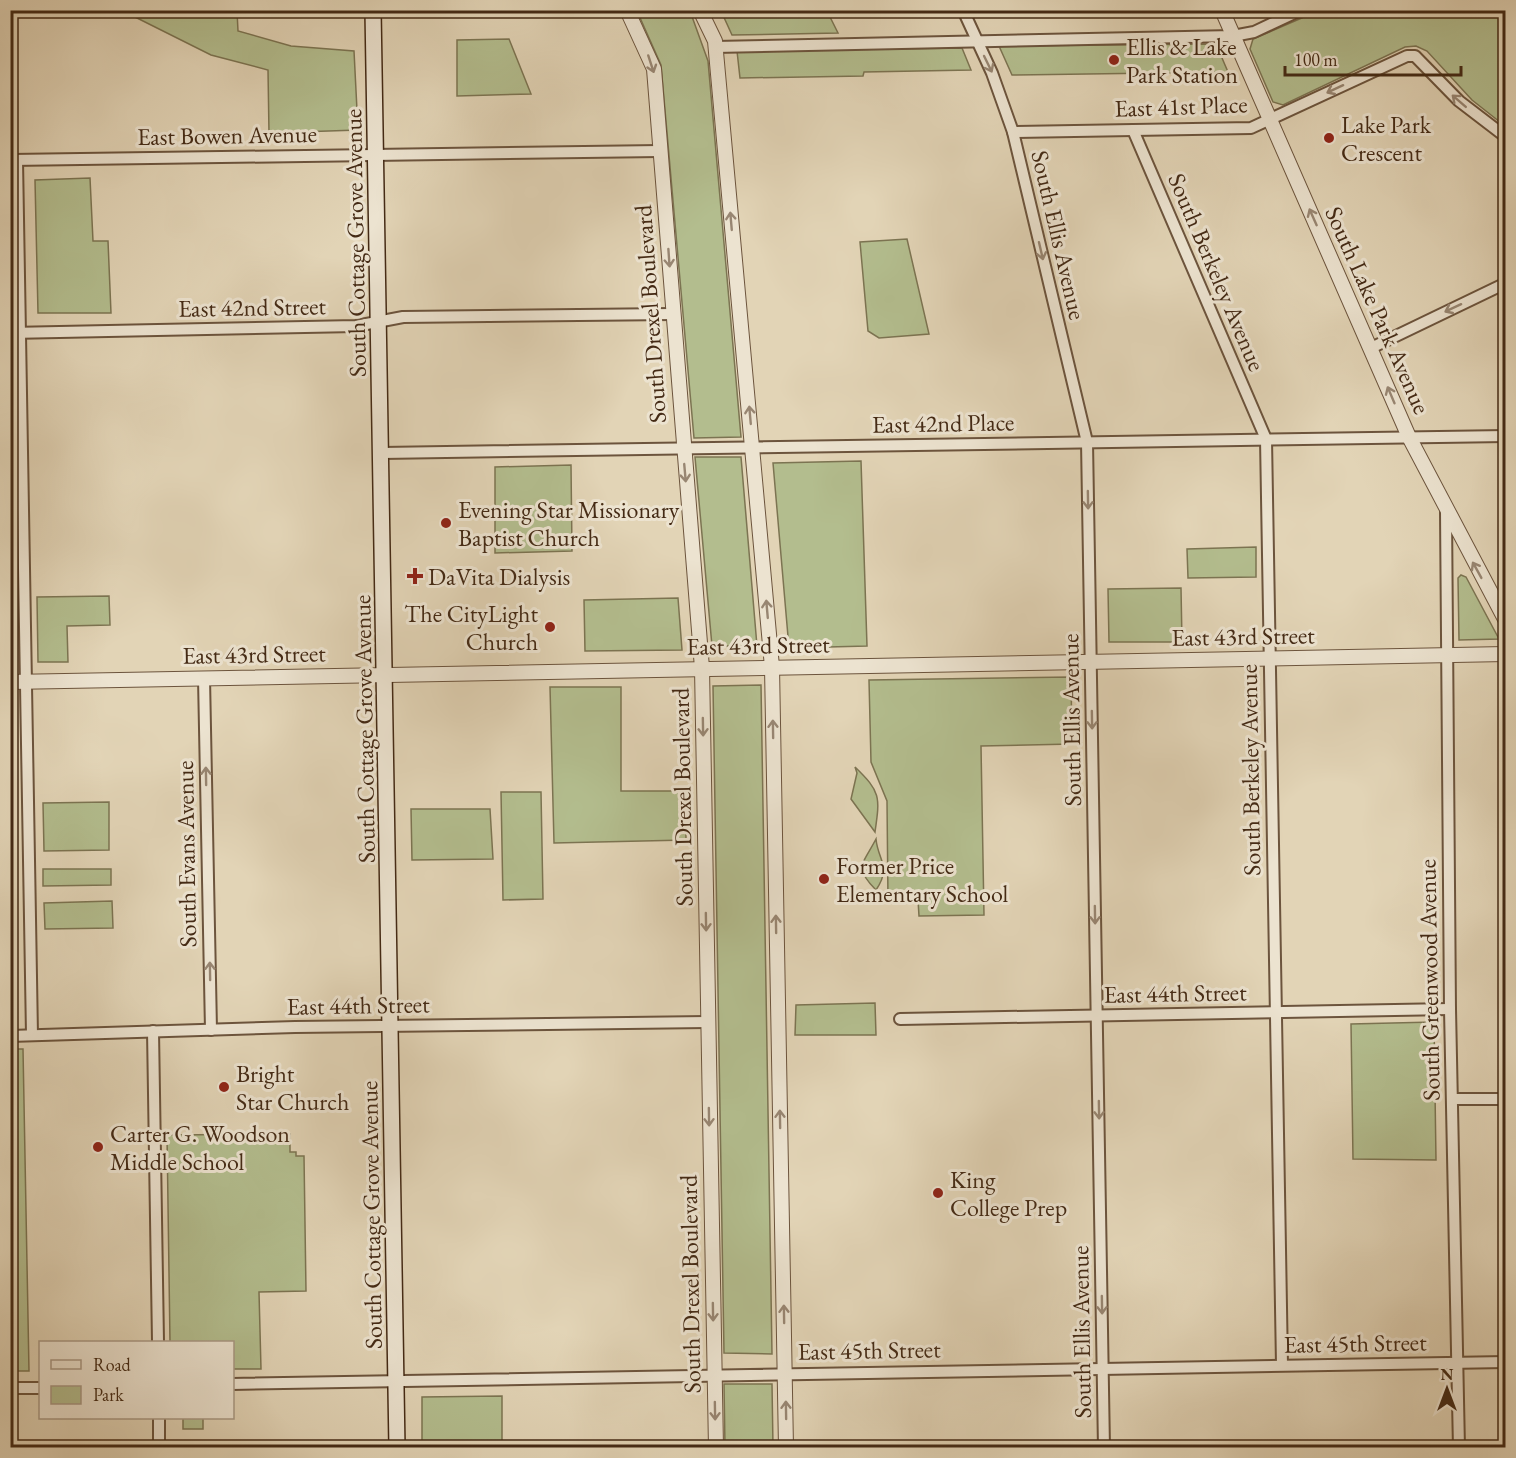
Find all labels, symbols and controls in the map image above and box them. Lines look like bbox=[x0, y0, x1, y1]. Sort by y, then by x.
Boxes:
place label: Ellis & Lake Park Station bbox=[1126, 31, 1238, 90]
scale bar bbox=[1285, 39, 1460, 77]
text: 100 m bbox=[1294, 48, 1338, 71]
marker: Ellis & Lake Park Station bbox=[1107, 53, 1121, 67]
one-way arrow bbox=[646, 54, 657, 73]
one-way arrow bbox=[982, 54, 994, 72]
one-way arrow bbox=[1326, 84, 1344, 96]
street label: East 41st Place bbox=[1114, 88, 1248, 124]
one-way arrow bbox=[1452, 94, 1467, 108]
street label: South Cottage Grove Avenue bbox=[337, 108, 373, 378]
place label: Lake Park Crescent bbox=[1341, 109, 1432, 168]
street label: East Bowen Avenue bbox=[137, 118, 317, 152]
marker: Lake Park Crescent bbox=[1322, 131, 1336, 145]
street label: South Ellis Avenue bbox=[1024, 147, 1094, 323]
street label: South Berkeley Avenue bbox=[1161, 168, 1273, 376]
street label: South Lake Park Avenue bbox=[1318, 201, 1438, 419]
street label: South Drexel Boulevard bbox=[627, 203, 673, 424]
one-way arrow bbox=[1306, 208, 1318, 226]
one-way arrow bbox=[725, 211, 736, 231]
one-way arrow bbox=[1036, 241, 1048, 260]
one-way arrow bbox=[663, 247, 674, 267]
street label: East 42nd Street bbox=[178, 290, 327, 324]
one-way arrow bbox=[1444, 303, 1462, 315]
one-way arrow bbox=[1385, 387, 1396, 405]
one-way arrow bbox=[744, 405, 755, 425]
street label: East 42nd Place bbox=[871, 406, 1015, 440]
one-way arrow bbox=[680, 463, 691, 482]
one-way arrow bbox=[1083, 490, 1094, 510]
place label: Evening Star Missionary Baptist Church bbox=[458, 494, 680, 553]
marker: Evening Star Missionary Baptist Church bbox=[439, 516, 453, 530]
place label: DaVita Dialysis bbox=[428, 561, 570, 592]
one-way arrow bbox=[1471, 562, 1483, 579]
marker: DaVita Dialysis bbox=[406, 567, 424, 585]
street label: South Cottage Grove Avenue bbox=[346, 594, 382, 864]
place label: The CityLight Church bbox=[404, 598, 538, 657]
one-way arrow bbox=[761, 599, 772, 619]
street label: East 43rd Street bbox=[1171, 619, 1315, 653]
marker: The CityLight Church bbox=[543, 620, 557, 634]
street label: East 43rd Street bbox=[686, 628, 830, 662]
street label: South Ellis Avenue bbox=[1054, 633, 1088, 807]
street label: East 43rd Street bbox=[182, 637, 326, 671]
street label: South Berkeley Avenue bbox=[1233, 664, 1267, 876]
street label: South Drexel Boulevard bbox=[665, 687, 699, 907]
one-way arrow bbox=[1086, 709, 1098, 729]
one-way arrow bbox=[697, 716, 709, 736]
one-way arrow bbox=[767, 720, 779, 740]
street label: South Evans Avenue bbox=[169, 760, 203, 948]
one-way arrow bbox=[200, 767, 212, 787]
place label: Former Price Elementary School bbox=[836, 850, 1008, 909]
street label: South Greenwood Avenue bbox=[1411, 859, 1447, 1101]
marker: Former Price Elementary School bbox=[817, 872, 831, 886]
one-way arrow bbox=[1090, 904, 1101, 924]
one-way arrow bbox=[700, 911, 712, 931]
one-way arrow bbox=[771, 915, 782, 935]
one-way arrow bbox=[204, 962, 215, 982]
street label: East 44th Street bbox=[1103, 976, 1247, 1010]
street label: East 44th Street bbox=[286, 988, 430, 1022]
place label: Bright Star Church bbox=[236, 1058, 349, 1117]
marker: Bright Star Church bbox=[217, 1080, 231, 1094]
street label: South Cottage Grove Avenue bbox=[353, 1080, 389, 1350]
one-way arrow bbox=[1093, 1099, 1104, 1119]
one-way arrow bbox=[703, 1106, 715, 1126]
one-way arrow bbox=[774, 1110, 786, 1130]
place label: Carter G. Woodson Middle School bbox=[110, 1118, 290, 1177]
marker: Carter G. Woodson Middle School bbox=[91, 1140, 105, 1154]
place label: King College Prep bbox=[950, 1164, 1067, 1223]
street label: South Drexel Boulevard bbox=[673, 1174, 707, 1394]
marker: King College Prep bbox=[931, 1186, 945, 1200]
street label: South Ellis Avenue bbox=[1064, 1245, 1098, 1419]
one-way arrow bbox=[1096, 1294, 1108, 1314]
one-way arrow bbox=[708, 1301, 719, 1321]
one-way arrow bbox=[778, 1304, 790, 1324]
street label: East 45th Street bbox=[1283, 1326, 1427, 1360]
street label: East 45th Street bbox=[797, 1333, 941, 1367]
legend bbox=[39, 1341, 234, 1419]
text: Road bbox=[93, 1353, 132, 1376]
north arrow bbox=[1417, 1359, 1477, 1419]
text: N bbox=[1441, 1364, 1454, 1385]
text: Park bbox=[93, 1383, 124, 1406]
one-way arrow bbox=[710, 1400, 721, 1420]
one-way arrow bbox=[780, 1400, 792, 1420]

